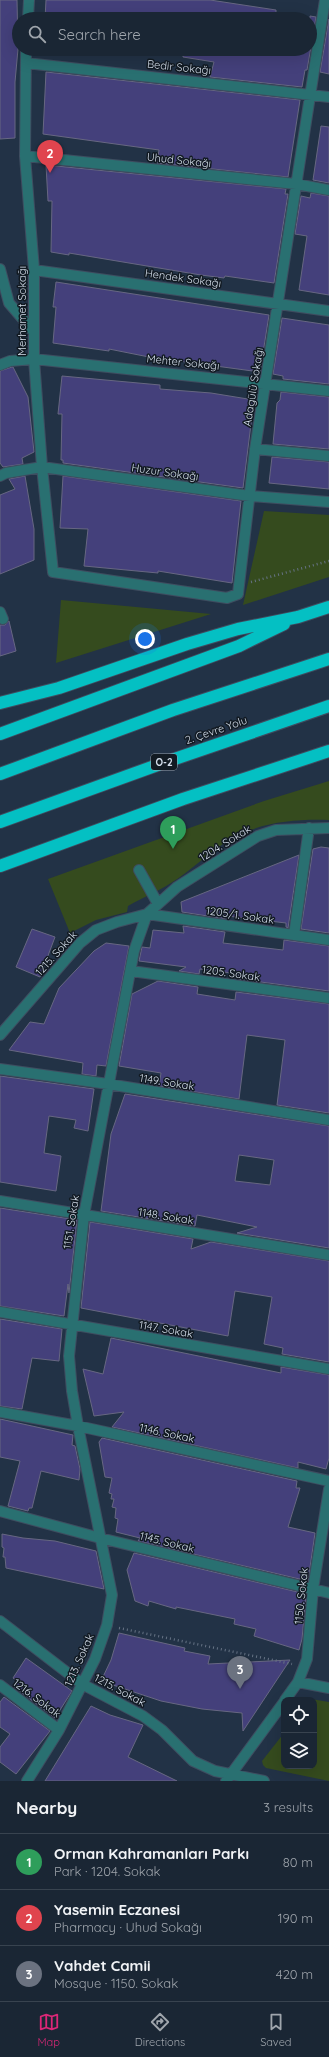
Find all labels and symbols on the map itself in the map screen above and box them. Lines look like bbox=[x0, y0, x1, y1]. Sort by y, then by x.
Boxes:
street label: Bedir Sokağı bbox=[146, 57, 212, 77]
pin: 2 bbox=[37, 140, 63, 173]
street label: Uhud Sokağı bbox=[146, 150, 212, 170]
street label: Merhamet Sokağı bbox=[15, 266, 29, 356]
street label: Hendek Sokağı bbox=[144, 266, 222, 290]
street label: Adagülü Sokağı bbox=[240, 347, 266, 427]
street label: Mehter Sokağı bbox=[146, 351, 220, 373]
street label: Huzur Sokağı bbox=[131, 460, 199, 484]
your location bbox=[135, 629, 155, 649]
street label: 2. Çevre Yolu bbox=[183, 713, 249, 747]
road number: O-2 bbox=[151, 754, 177, 770]
pin: 1 bbox=[160, 816, 186, 849]
street label: 1204. Sokak bbox=[196, 821, 254, 864]
street label: 1205/1. Sokak bbox=[205, 903, 275, 927]
street label: 1215. Sokak bbox=[32, 927, 80, 979]
street label: 1205. Sokak bbox=[201, 962, 261, 984]
street label: 1149. Sokak bbox=[139, 1071, 196, 1093]
street label: 1151. Sokak bbox=[60, 1194, 82, 1250]
street label: 1148. Sokak bbox=[137, 1205, 195, 1227]
street label: 1147. Sokak bbox=[138, 1317, 194, 1341]
street label: 1146. Sokak bbox=[138, 1420, 196, 1446]
street label: 1145. Sokak bbox=[138, 1528, 196, 1556]
street label: 1150. Sokak bbox=[291, 1567, 311, 1625]
street label: 1213. Sokak bbox=[61, 1631, 97, 1689]
pin: 3 bbox=[227, 1656, 253, 1689]
street label: 1215. Sokak bbox=[92, 1671, 148, 1709]
street label: 1216. Sokak bbox=[10, 1675, 64, 1721]

